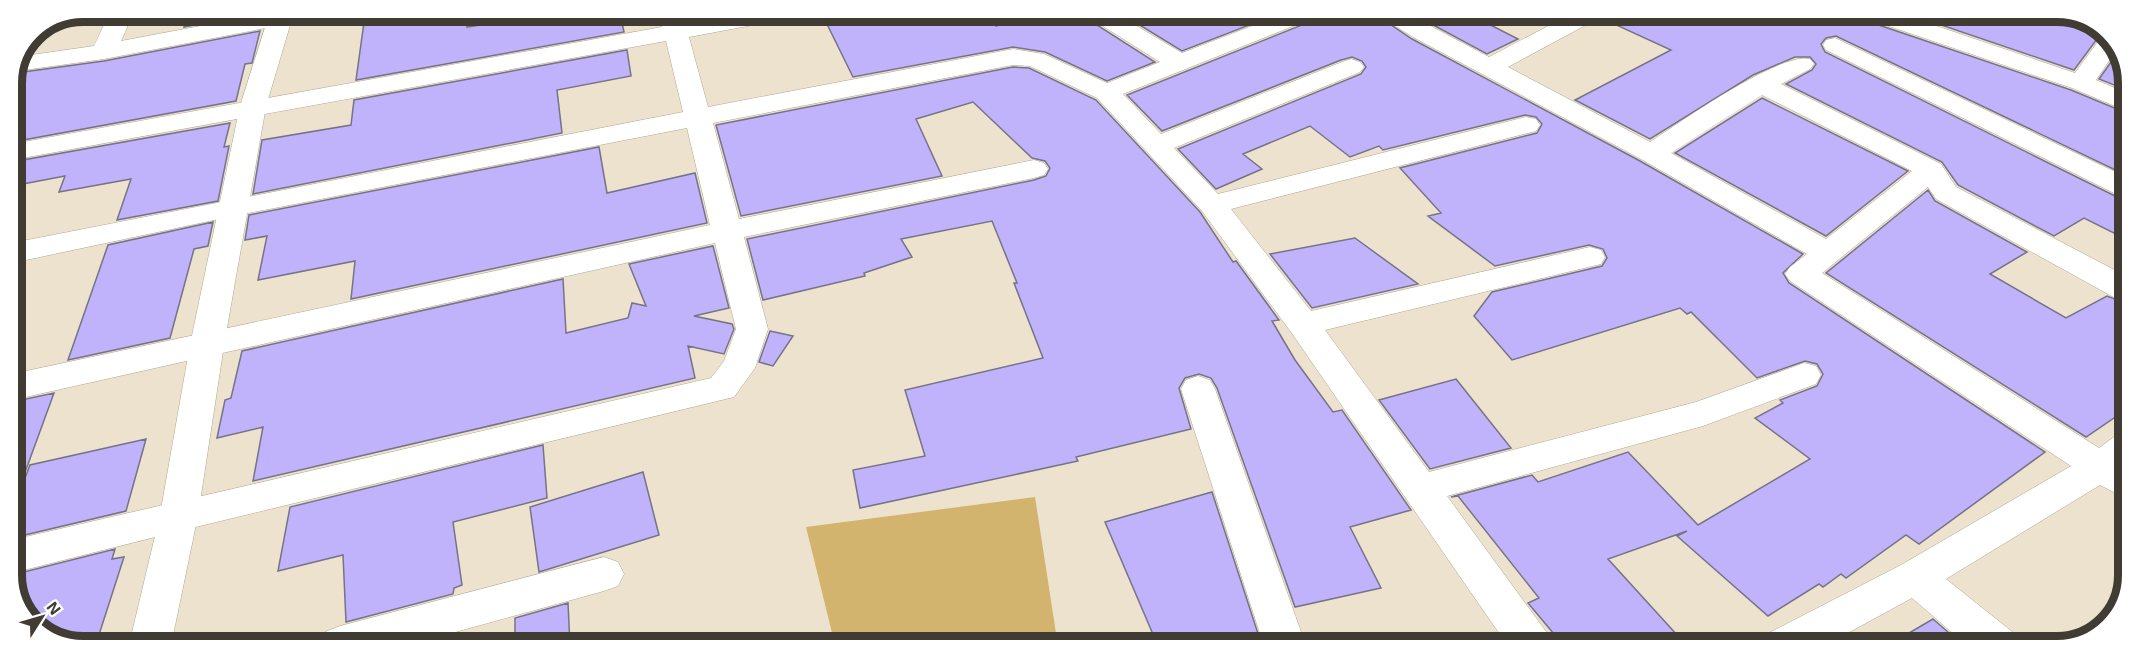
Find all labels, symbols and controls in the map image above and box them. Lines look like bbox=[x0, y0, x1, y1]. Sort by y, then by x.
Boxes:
north arrow bbox=[12, 587, 72, 647]
text: N bbox=[43, 597, 65, 618]

